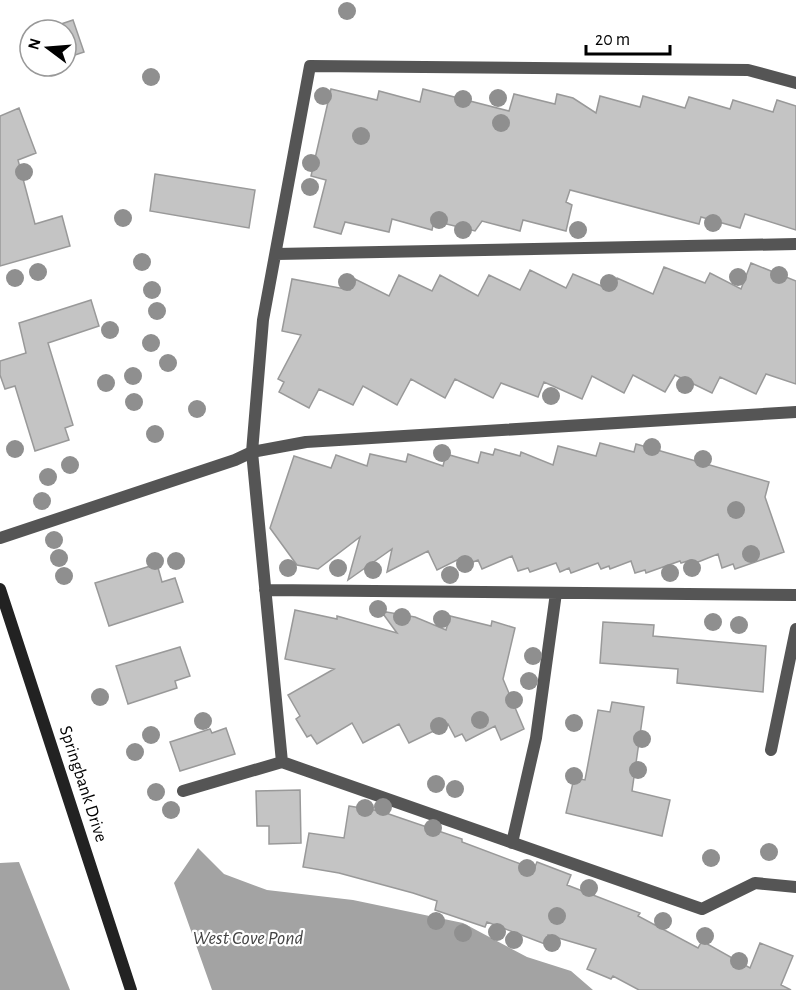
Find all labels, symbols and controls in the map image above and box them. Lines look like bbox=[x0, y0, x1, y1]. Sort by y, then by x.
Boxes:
north arrow bbox=[18, 18, 78, 78]
scale bar bbox=[586, 18, 670, 56]
text: 20 m bbox=[595, 31, 630, 49]
text: N bbox=[25, 37, 44, 52]
street label: Springbank Drive bbox=[56, 724, 110, 844]
water label: West Cove Pond bbox=[193, 928, 304, 948]

